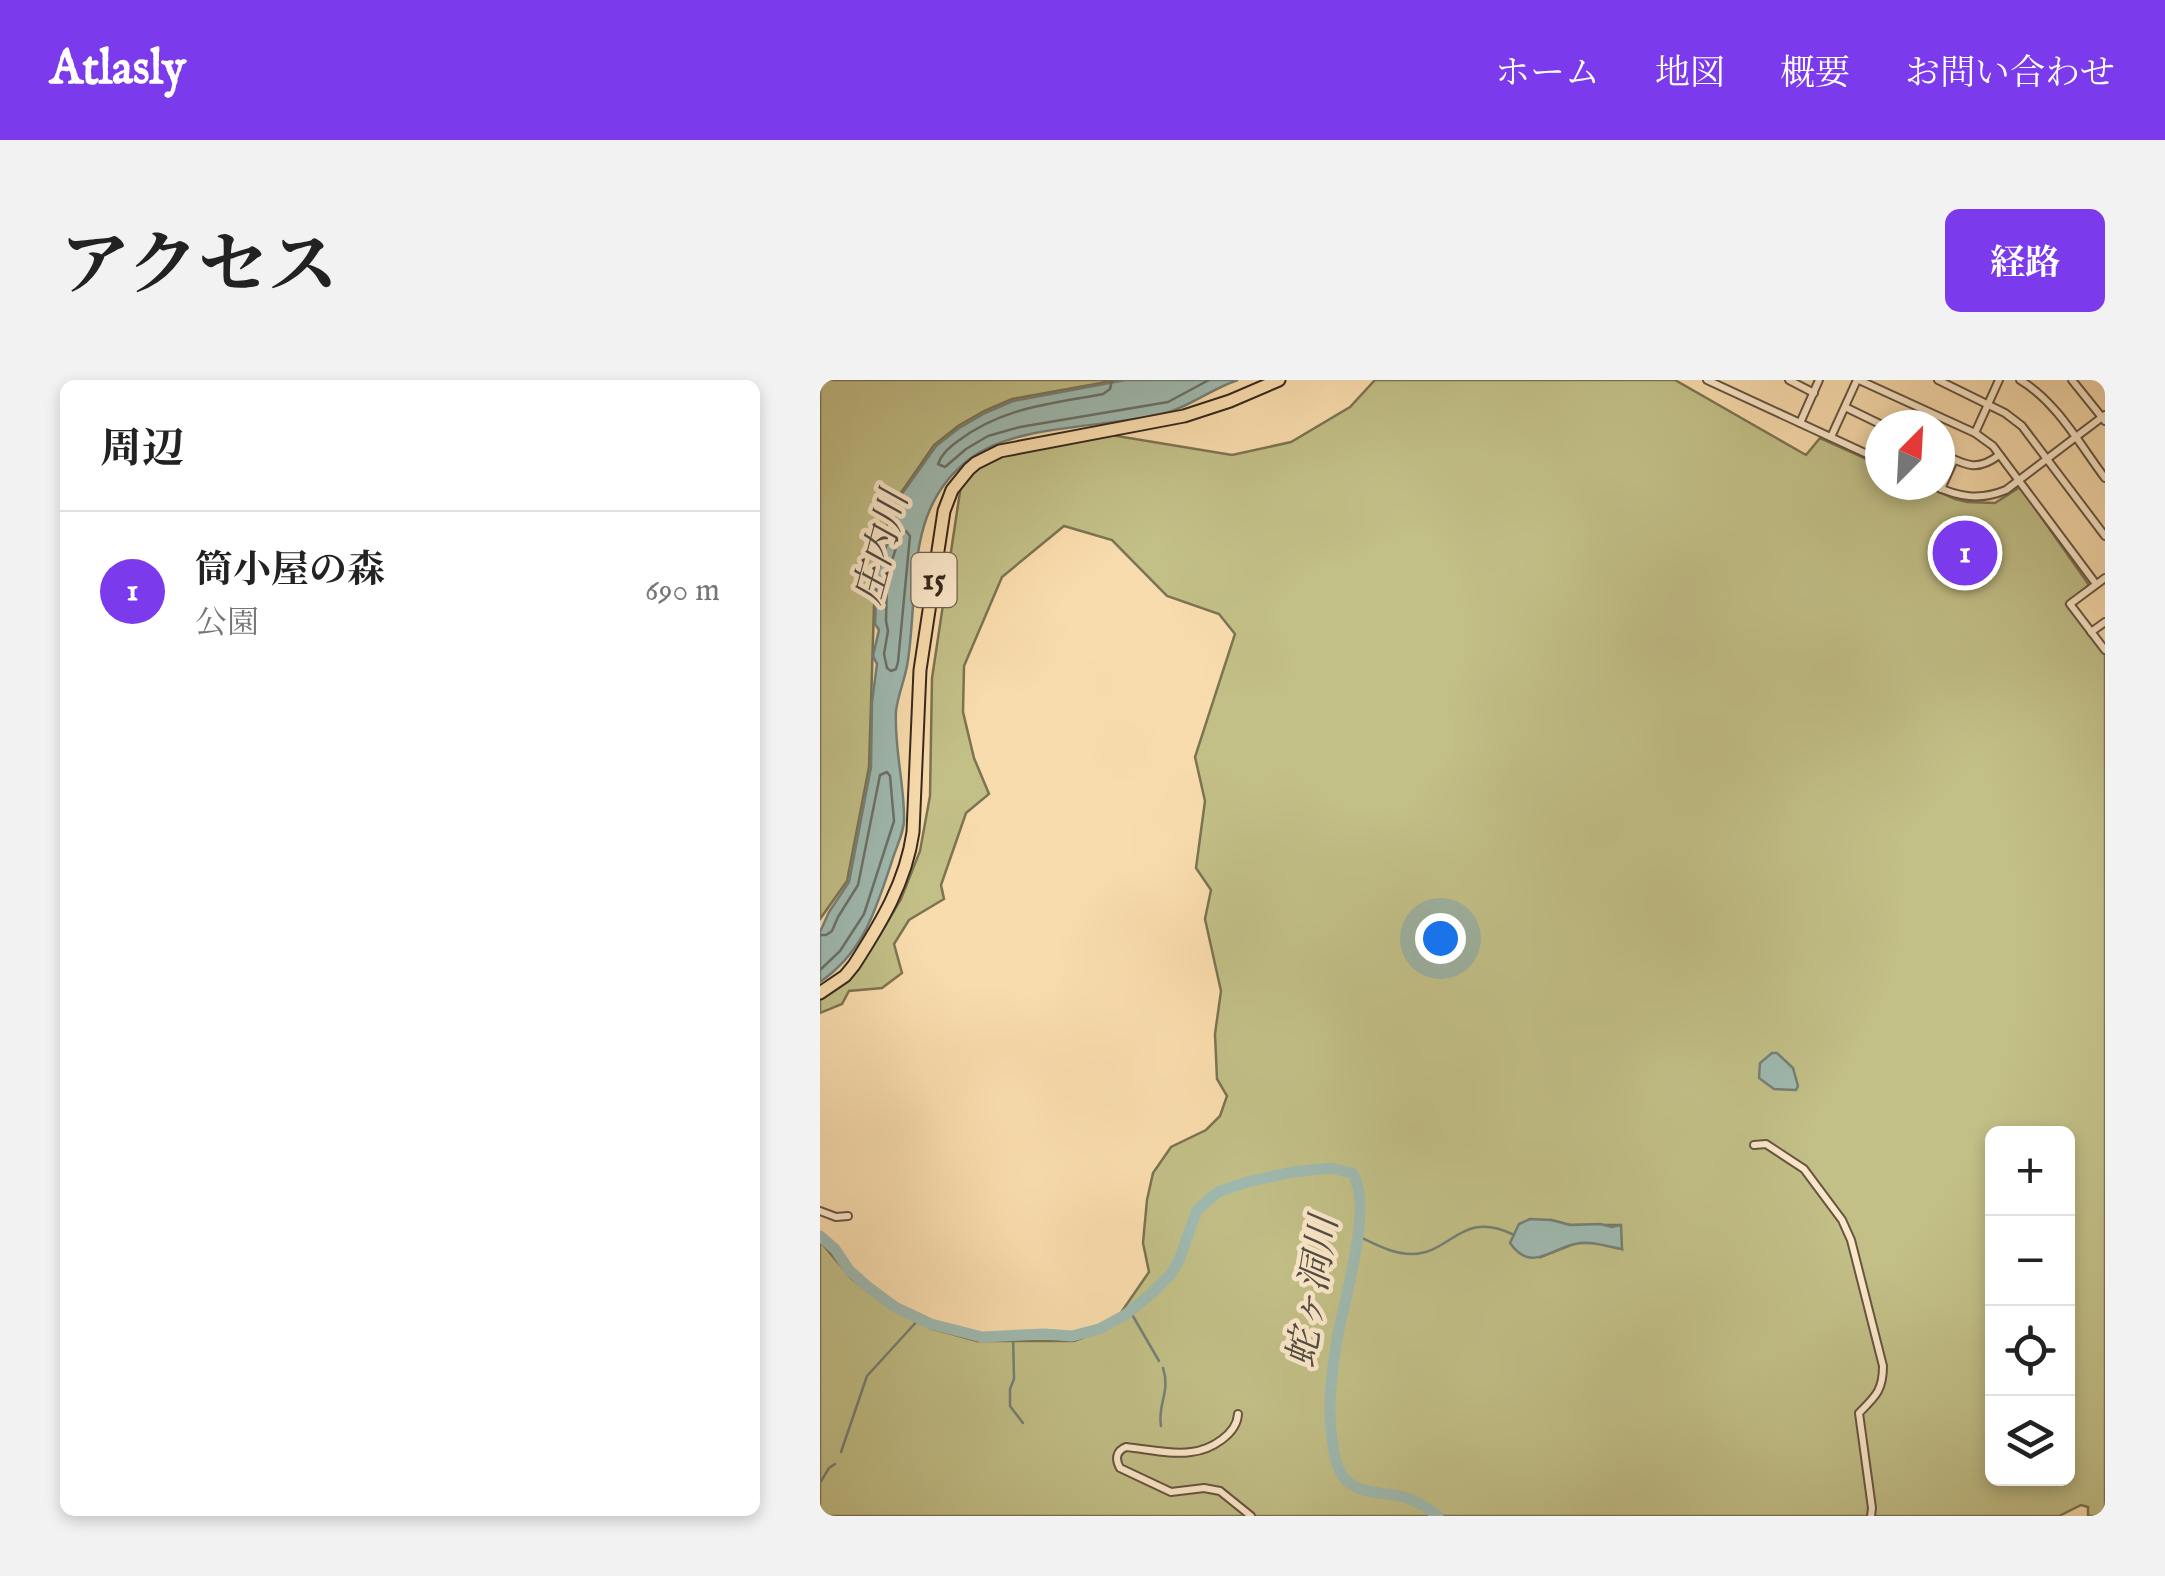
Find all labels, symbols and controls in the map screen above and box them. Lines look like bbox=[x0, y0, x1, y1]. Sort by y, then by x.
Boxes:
text: Atlasly bbox=[50, 40, 186, 100]
text: ホーム bbox=[1495, 52, 1600, 97]
text: 地図 bbox=[1655, 52, 1725, 97]
text: 概要 bbox=[1780, 52, 1850, 97]
text: お問い合わせ bbox=[1905, 52, 2115, 97]
button: 経路 bbox=[1945, 209, 2105, 312]
text: アクセス bbox=[60, 225, 338, 313]
north arrow bbox=[1865, 410, 1955, 500]
text: 周辺 bbox=[100, 424, 184, 477]
water label: 庄内川 bbox=[845, 483, 922, 609]
pin: 1 bbox=[1932, 516, 1998, 590]
text: 筒小屋の森 bbox=[195, 548, 385, 596]
road number: 15 bbox=[912, 553, 956, 607]
text: 1 bbox=[127, 571, 138, 612]
text: 690 m bbox=[645, 571, 720, 612]
text: 公園 bbox=[195, 604, 259, 645]
your location bbox=[1415, 913, 1466, 964]
map controls bbox=[1985, 1126, 2075, 1486]
button: + bbox=[1985, 1126, 2075, 1216]
water label: 蛇ヶ洞川 bbox=[1279, 1209, 1351, 1371]
button: − bbox=[1985, 1216, 2075, 1306]
button: locate bbox=[1985, 1306, 2075, 1396]
button: layers bbox=[1985, 1396, 2075, 1486]

